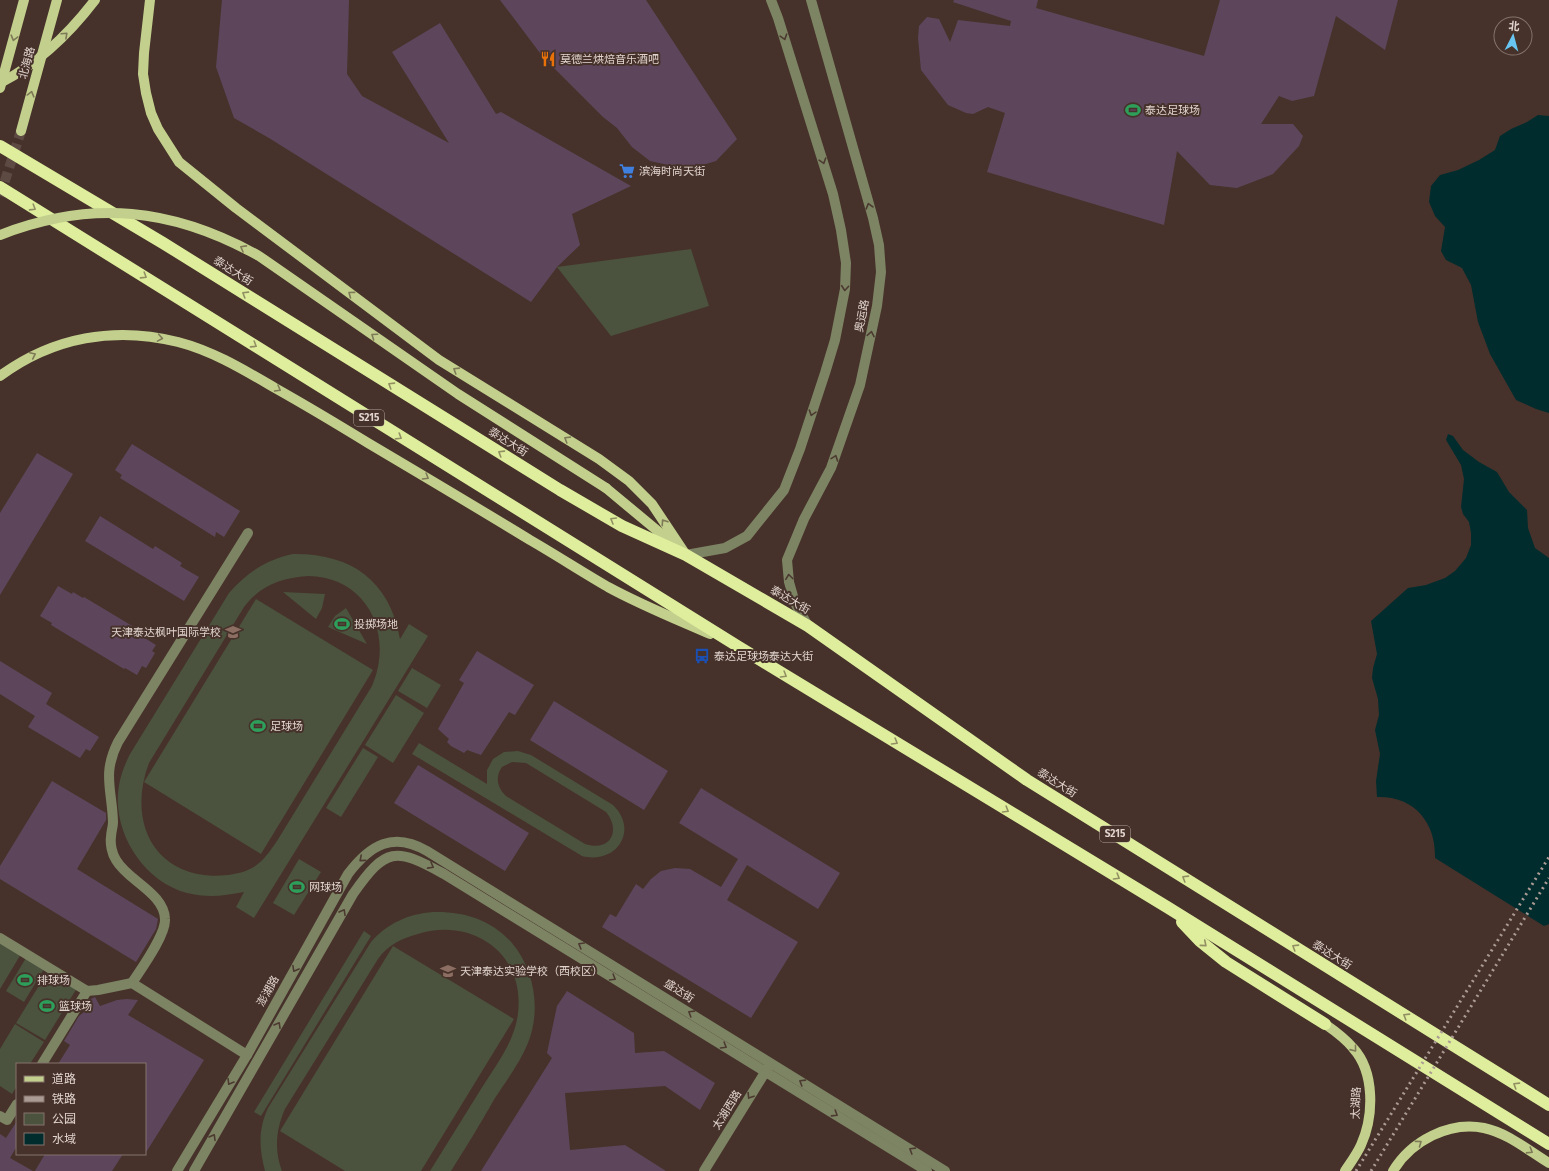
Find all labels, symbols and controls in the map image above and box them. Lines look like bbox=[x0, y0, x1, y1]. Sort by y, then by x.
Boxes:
north arrow bbox=[1493, 16, 1533, 56]
text: 北 bbox=[1508, 20, 1520, 34]
one-way arrow bbox=[60, 32, 68, 40]
one-way arrow bbox=[779, 33, 788, 40]
one-way arrow bbox=[10, 34, 19, 41]
street label: 北海路 bbox=[16, 45, 38, 81]
restaurant icon: 莫德兰烘焙音乐酒吧 bbox=[539, 50, 557, 68]
place label: 莫德兰烘焙音乐酒吧 bbox=[560, 53, 659, 66]
one-way arrow bbox=[26, 91, 35, 98]
sports icon: 泰达足球场 bbox=[1124, 101, 1142, 119]
place label: 泰达足球场 bbox=[1145, 104, 1200, 117]
one-way arrow bbox=[818, 157, 826, 164]
supermarket icon: 滨海时尚天街 bbox=[618, 162, 636, 180]
place label: 滨海时尚天街 bbox=[639, 165, 705, 178]
one-way arrow bbox=[865, 202, 874, 209]
one-way arrow bbox=[29, 203, 36, 210]
one-way arrow bbox=[240, 245, 248, 253]
street label: 泰达大街 bbox=[211, 254, 255, 288]
one-way arrow bbox=[140, 271, 147, 279]
one-way arrow bbox=[840, 285, 849, 291]
one-way arrow bbox=[242, 291, 249, 299]
one-way arrow bbox=[349, 292, 356, 299]
street label: 奥运路 bbox=[852, 299, 872, 333]
one-way arrow bbox=[866, 330, 875, 337]
one-way arrow bbox=[156, 334, 163, 342]
one-way arrow bbox=[372, 334, 379, 341]
one-way arrow bbox=[250, 341, 257, 348]
one-way arrow bbox=[29, 352, 36, 360]
one-way arrow bbox=[453, 368, 460, 375]
one-way arrow bbox=[388, 382, 395, 389]
one-way arrow bbox=[274, 385, 281, 392]
road number: S215 bbox=[354, 410, 384, 426]
one-way arrow bbox=[808, 410, 817, 417]
street label: 泰达大街 bbox=[486, 425, 530, 459]
one-way arrow bbox=[395, 432, 402, 440]
one-way arrow bbox=[564, 436, 571, 443]
one-way arrow bbox=[499, 451, 506, 458]
one-way arrow bbox=[830, 455, 838, 462]
one-way arrow bbox=[422, 473, 429, 480]
one-way arrow bbox=[610, 518, 617, 525]
one-way arrow bbox=[662, 520, 669, 527]
one-way arrow bbox=[785, 574, 794, 580]
street label: 泰达大街 bbox=[768, 583, 812, 617]
sports icon: 投掷场地 bbox=[333, 615, 351, 633]
place label: 投掷场地 bbox=[354, 618, 398, 631]
school or university icon: 天津泰达枫叶国际学校 bbox=[224, 623, 242, 641]
place label: 天津泰达枫叶国际学校 bbox=[111, 626, 221, 639]
bus stop icon: 泰达足球场泰达大街 bbox=[693, 647, 711, 665]
place label: 泰达足球场泰达大街 bbox=[714, 650, 813, 663]
one-way arrow bbox=[780, 670, 787, 678]
sports icon: 足球场 bbox=[249, 717, 267, 735]
place label: 足球场 bbox=[270, 720, 303, 733]
one-way arrow bbox=[891, 738, 898, 745]
street label: 泰达大街 bbox=[1035, 766, 1079, 800]
one-way arrow bbox=[1002, 805, 1009, 812]
road number: S215 bbox=[1100, 826, 1130, 842]
one-way arrow bbox=[359, 854, 367, 861]
one-way arrow bbox=[427, 862, 434, 869]
one-way arrow bbox=[1113, 873, 1120, 880]
one-way arrow bbox=[1182, 876, 1189, 883]
sports icon: 网球场 bbox=[288, 878, 306, 896]
place label: 网球场 bbox=[309, 881, 342, 894]
one-way arrow bbox=[339, 909, 346, 916]
street label: 泰达大街 bbox=[1310, 938, 1354, 972]
one-way arrow bbox=[1200, 940, 1207, 947]
one-way arrow bbox=[578, 942, 585, 949]
one-way arrow bbox=[1292, 944, 1299, 952]
school or university icon: 天津泰达实验学校（西校区） bbox=[439, 962, 457, 980]
one-way arrow bbox=[292, 965, 299, 972]
place label: 天津泰达实验学校（西校区） bbox=[460, 965, 603, 978]
sports icon: 排球场 bbox=[16, 971, 34, 989]
street label: 澎湖路 bbox=[254, 973, 282, 1009]
place label: 排球场 bbox=[37, 974, 70, 987]
one-way arrow bbox=[609, 974, 616, 981]
street label: 盛达街 bbox=[662, 977, 696, 1005]
sports icon: 篮球场 bbox=[38, 997, 56, 1015]
place label: 篮球场 bbox=[59, 1000, 92, 1013]
one-way arrow bbox=[688, 1010, 695, 1018]
one-way arrow bbox=[1403, 1013, 1410, 1021]
one-way arrow bbox=[274, 1022, 281, 1029]
one-way arrow bbox=[720, 1041, 727, 1048]
one-way arrow bbox=[1349, 1045, 1356, 1052]
legend bbox=[16, 1063, 146, 1155]
text: 道路 bbox=[52, 1072, 76, 1086]
one-way arrow bbox=[228, 1078, 235, 1085]
one-way arrow bbox=[799, 1079, 806, 1086]
one-way arrow bbox=[1513, 1082, 1520, 1089]
street label: 太湖路 bbox=[1349, 1086, 1363, 1120]
street label: 太湖西路 bbox=[710, 1088, 744, 1132]
text: 铁路 bbox=[52, 1092, 76, 1106]
one-way arrow bbox=[748, 1092, 755, 1099]
one-way arrow bbox=[831, 1109, 838, 1116]
text: 公园 bbox=[52, 1112, 76, 1126]
text: 水域 bbox=[52, 1132, 76, 1146]
one-way arrow bbox=[209, 1134, 216, 1141]
one-way arrow bbox=[1415, 1141, 1422, 1148]
one-way arrow bbox=[1526, 1146, 1533, 1154]
one-way arrow bbox=[909, 1148, 916, 1155]

